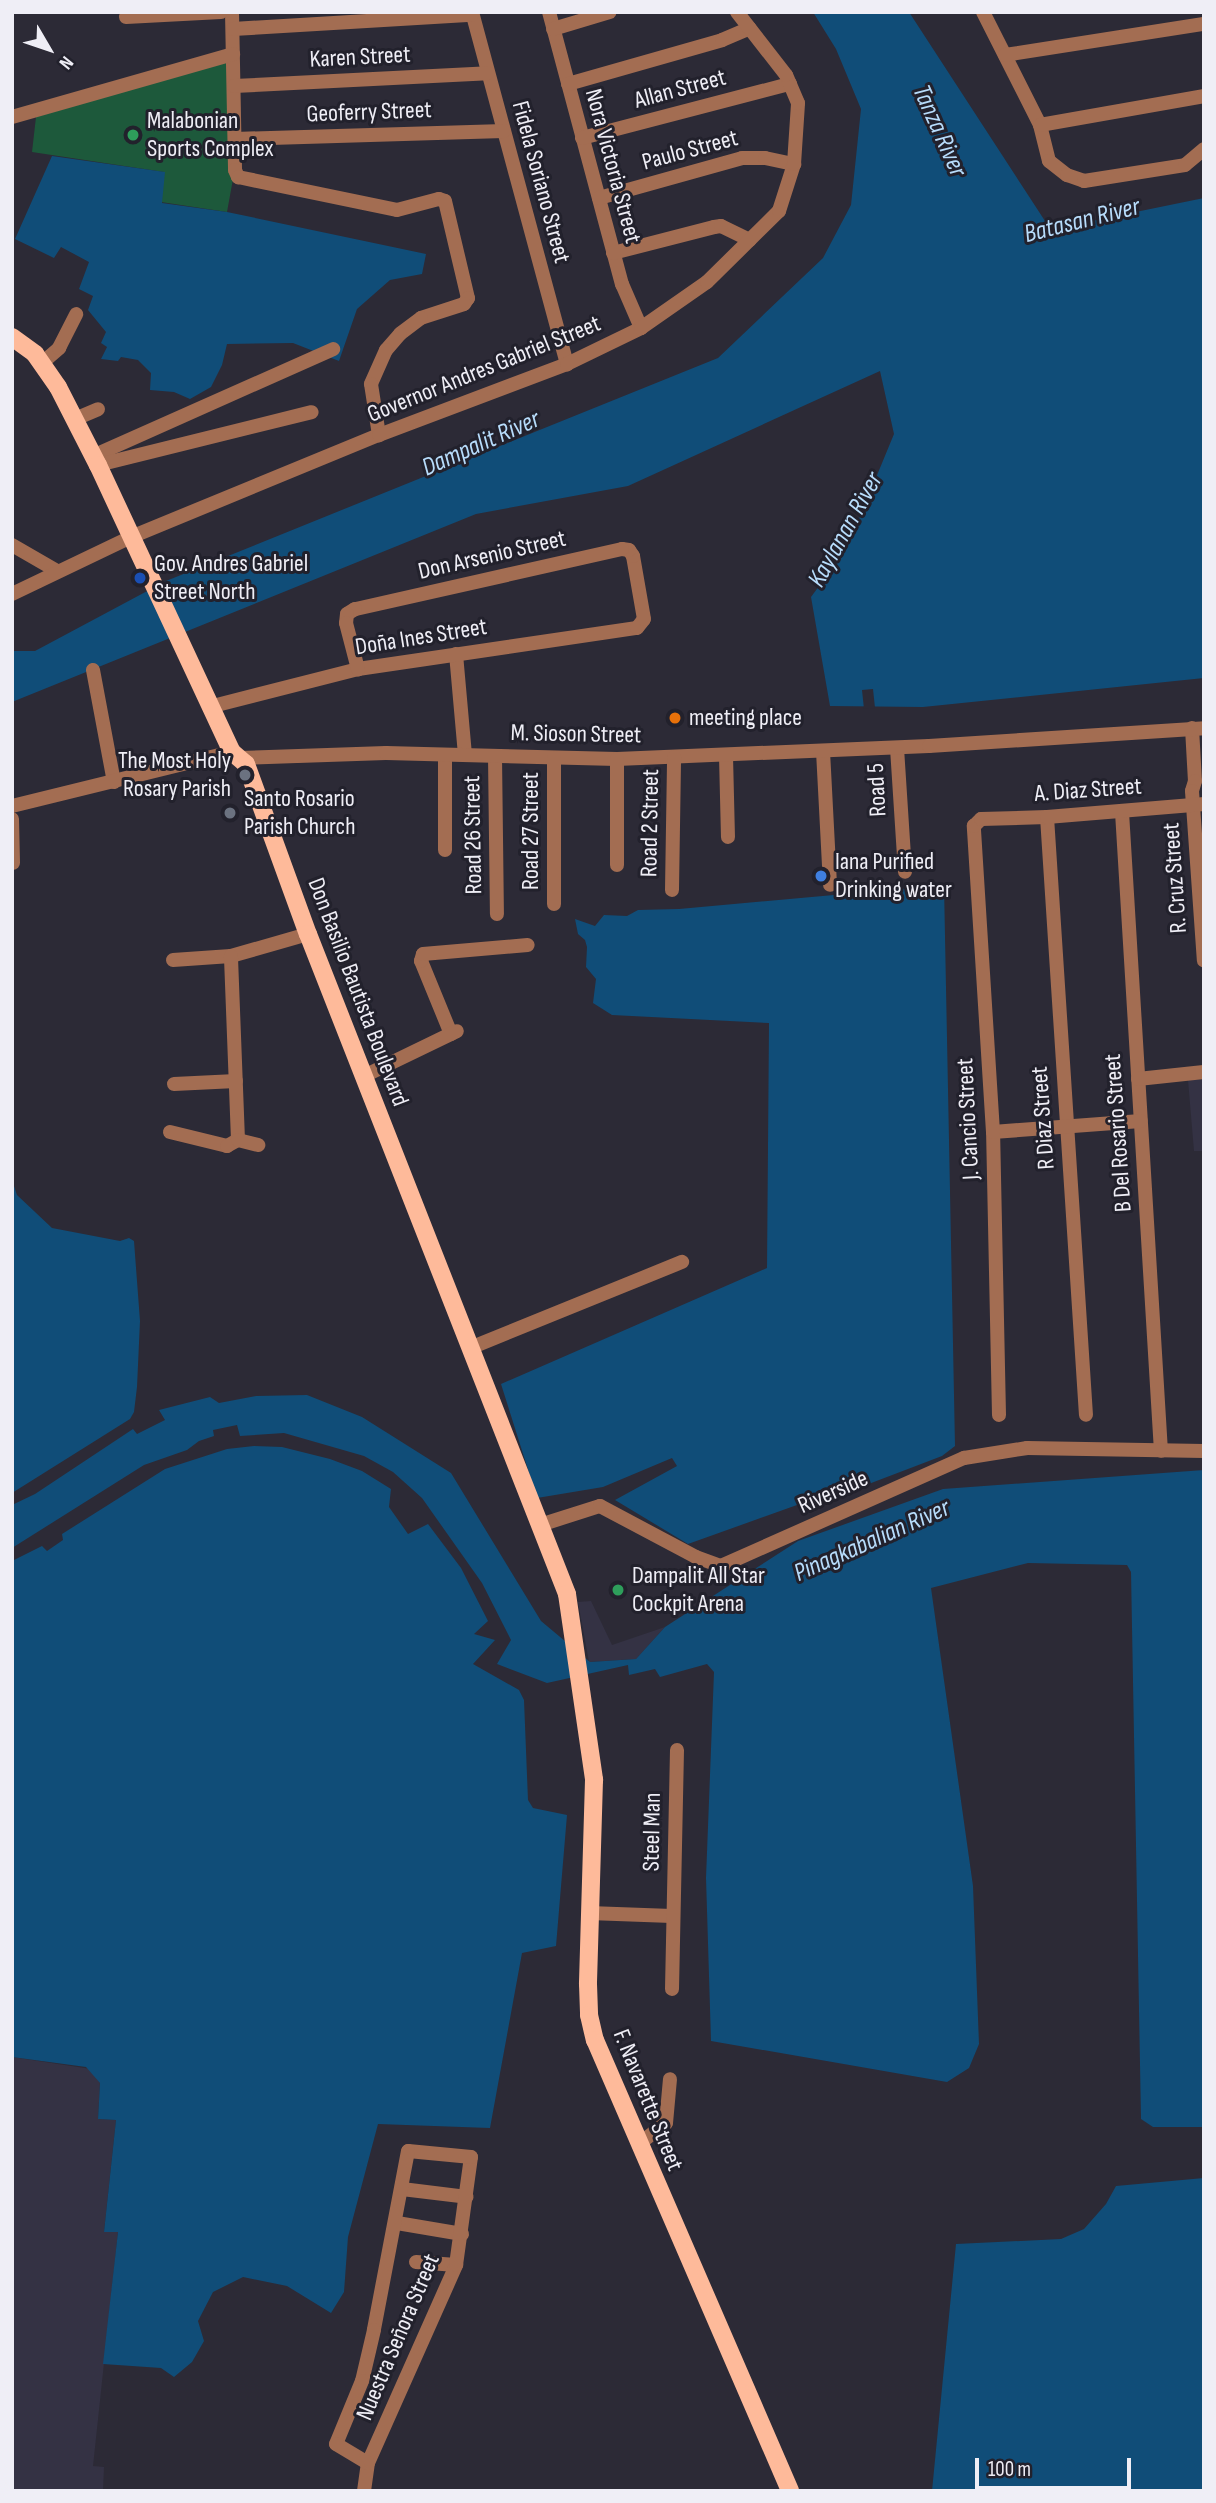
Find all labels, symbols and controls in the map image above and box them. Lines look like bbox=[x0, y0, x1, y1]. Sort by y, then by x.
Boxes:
north arrow bbox=[14, 14, 84, 84]
street label: Karen Street bbox=[309, 40, 411, 74]
text: N bbox=[54, 51, 78, 74]
street label: Allan Street bbox=[631, 63, 729, 115]
water label: Tanza River bbox=[905, 80, 973, 182]
street label: Nora Victoria Street bbox=[579, 86, 647, 246]
street label: Geoferry Street bbox=[306, 95, 432, 129]
street label: Fidela Soriano Street bbox=[506, 98, 576, 266]
place label: Malabonian Sports Complex bbox=[147, 107, 274, 163]
street label: Paulo Street bbox=[639, 123, 741, 177]
marker: Malabonian Sports Complex bbox=[125, 127, 141, 143]
water label: Batasan River bbox=[1021, 192, 1143, 250]
street label: Governor Andres Gabriel Street bbox=[363, 309, 605, 429]
water label: Dampalit River bbox=[417, 404, 545, 484]
water label: Kaylanan River bbox=[802, 467, 890, 593]
street label: Don Arsenio Street bbox=[415, 524, 569, 586]
place label: Gov. Andres Gabriel Street North bbox=[154, 550, 308, 606]
marker: Gov. Andres Gabriel Street North bbox=[132, 570, 148, 586]
street label: Doña Ines Street bbox=[353, 612, 489, 662]
place label: meeting place bbox=[689, 704, 802, 732]
marker: meeting place bbox=[667, 710, 683, 726]
street label: M. Sioson Street bbox=[510, 718, 642, 750]
place label: The Most Holy Rosary Parish bbox=[118, 747, 231, 803]
street label: Road 5 bbox=[861, 763, 893, 817]
marker: The Most Holy Rosary Parish bbox=[237, 767, 253, 783]
street label: Road 2 Street bbox=[635, 769, 665, 877]
street label: Road 27 Street bbox=[517, 772, 545, 890]
street label: A. Diaz Street bbox=[1033, 772, 1143, 808]
street label: Road 26 Street bbox=[458, 775, 488, 895]
place label: Santo Rosario Parish Church bbox=[244, 785, 355, 841]
marker: Santo Rosario Parish Church bbox=[222, 805, 238, 821]
street label: R. Cruz Street bbox=[1157, 822, 1193, 934]
place label: Iana Purified Drinking water bbox=[835, 848, 952, 904]
marker: Iana Purified Drinking water bbox=[813, 868, 829, 884]
street label: Don Basilio Bautista Boulevard bbox=[301, 874, 415, 1110]
street label: B Del Rosario Street bbox=[1098, 1053, 1138, 1213]
street label: J. Cancio Street bbox=[950, 1057, 986, 1181]
street label: R Diaz Street bbox=[1025, 1065, 1061, 1171]
street label: Riverside bbox=[794, 1464, 872, 1520]
water label: Pinagkabalian River bbox=[789, 1493, 955, 1589]
place label: Dampalit All Star Cockpit Arena bbox=[632, 1562, 765, 1618]
marker: Dampalit All Star Cockpit Arena bbox=[610, 1582, 626, 1598]
street label: Steel Man bbox=[637, 1792, 667, 1872]
street label: F. Navarette Street bbox=[607, 2025, 689, 2175]
street label: Nuestra Señora Street bbox=[350, 2250, 446, 2424]
scale bar bbox=[978, 2444, 1134, 2488]
text: 100 m bbox=[988, 2457, 1031, 2482]

